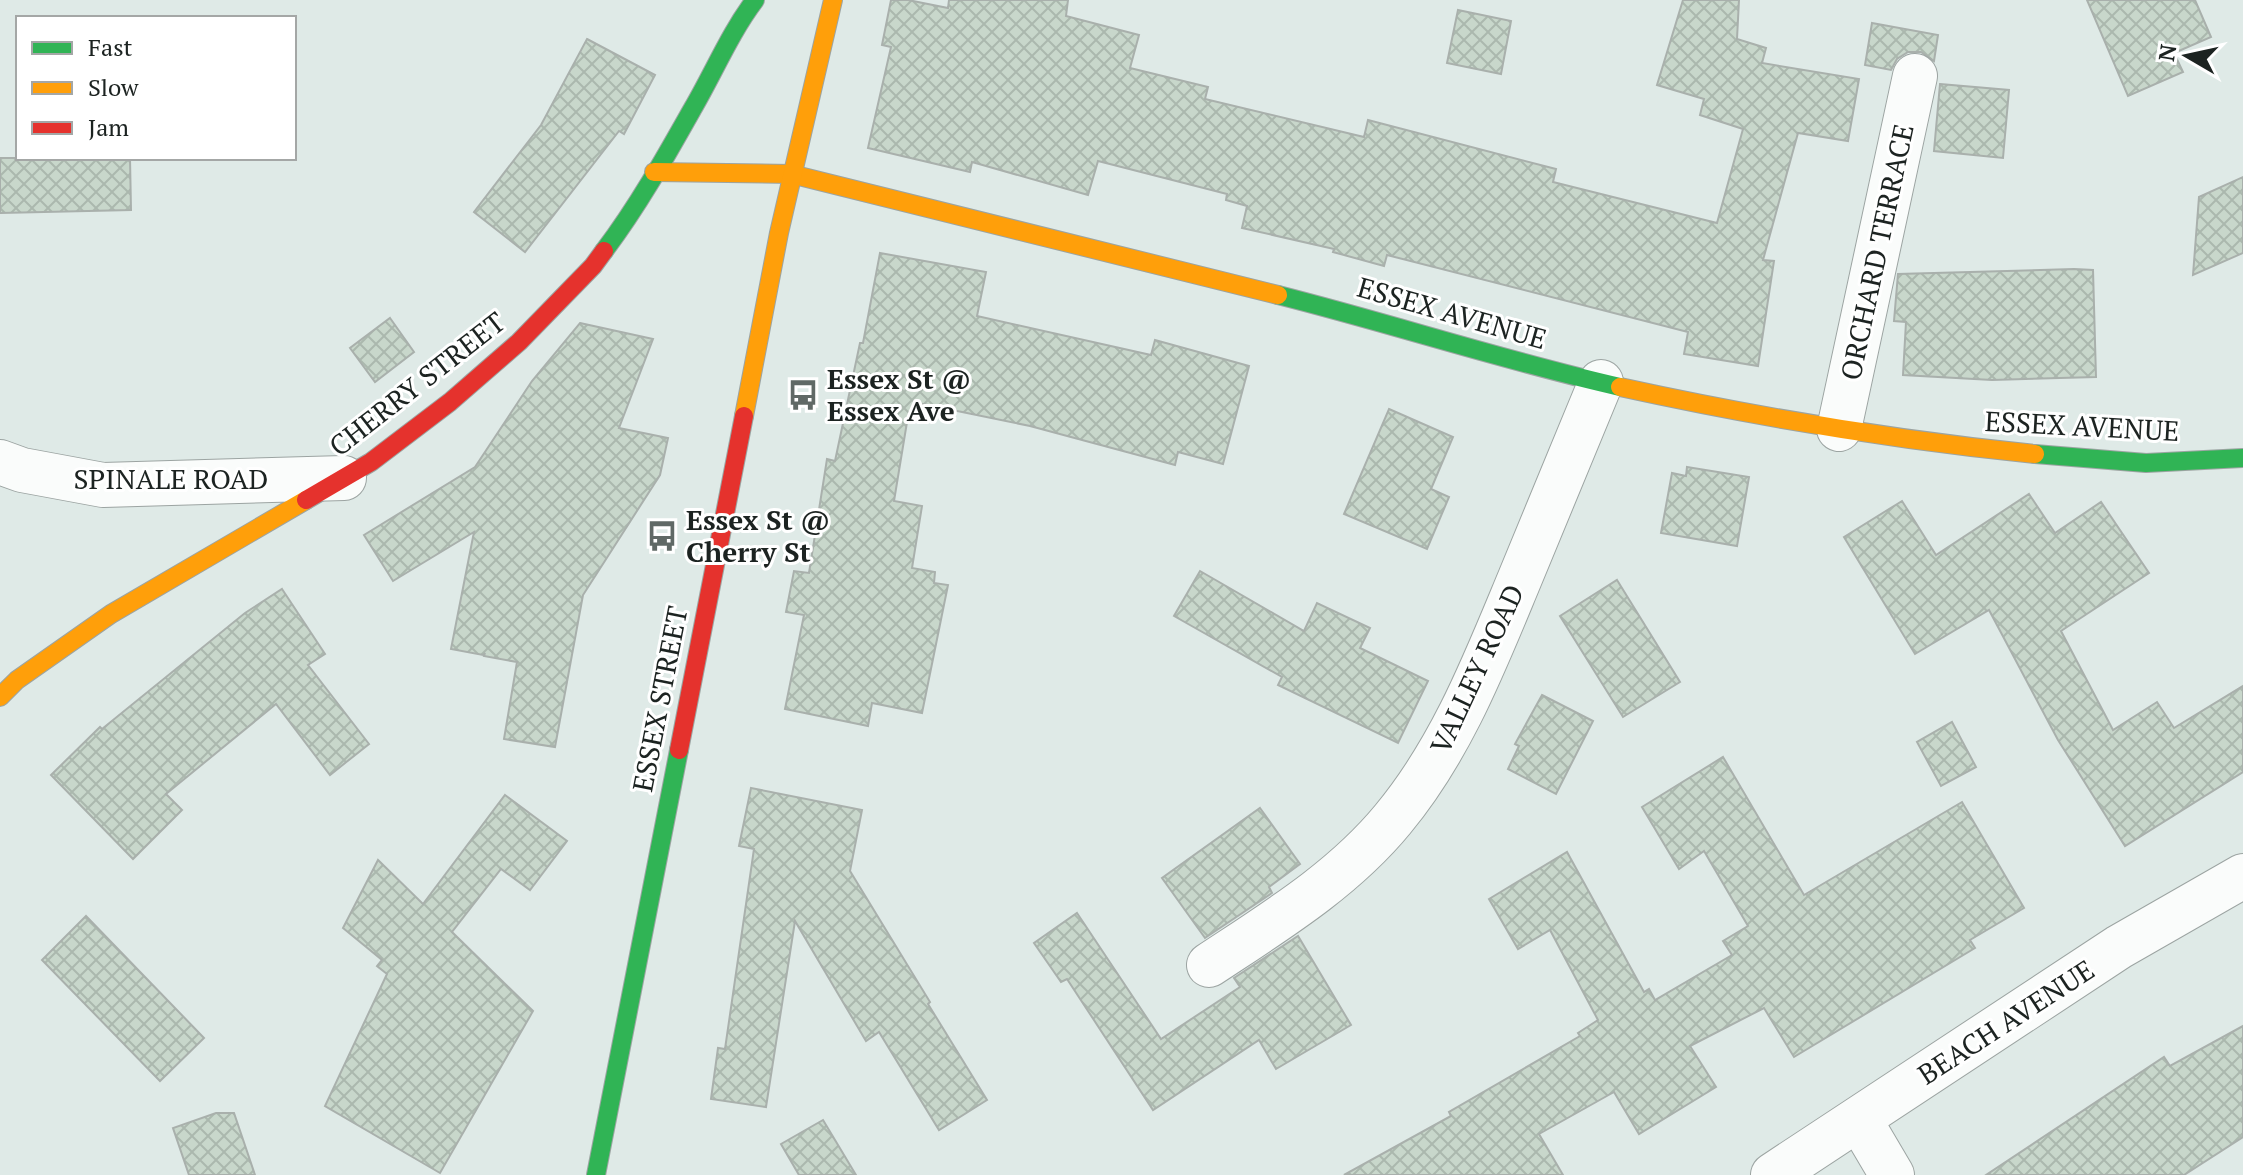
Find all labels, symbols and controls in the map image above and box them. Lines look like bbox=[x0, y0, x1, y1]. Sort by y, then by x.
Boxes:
legend bbox=[16, 16, 296, 160]
north arrow bbox=[2147, 16, 2227, 96]
text: Fast bbox=[88, 31, 133, 63]
text: N bbox=[2151, 42, 2182, 63]
text: Slow bbox=[88, 71, 139, 103]
text: Jam bbox=[88, 111, 129, 143]
street label: ORCHARD TERRACE bbox=[1831, 120, 1922, 383]
street label: ESSEX AVENUE bbox=[1353, 268, 1551, 357]
street label: CHERRY STREET bbox=[321, 303, 512, 464]
place label: Essex St @ Essex Ave bbox=[827, 360, 971, 429]
bus stop icon: Essex St @ Essex Ave bbox=[786, 378, 820, 412]
street label: ESSEX AVENUE bbox=[1984, 402, 2180, 449]
street label: SPINALE ROAD bbox=[74, 460, 268, 497]
place label: Essex St @ Cherry St bbox=[686, 501, 830, 570]
bus stop icon: Essex St @ Cherry St bbox=[645, 519, 679, 553]
street label: VALLEY ROAD bbox=[1421, 578, 1532, 759]
street label: ESSEX STREET bbox=[623, 603, 696, 795]
street label: BEACH AVENUE bbox=[1910, 951, 2101, 1092]

